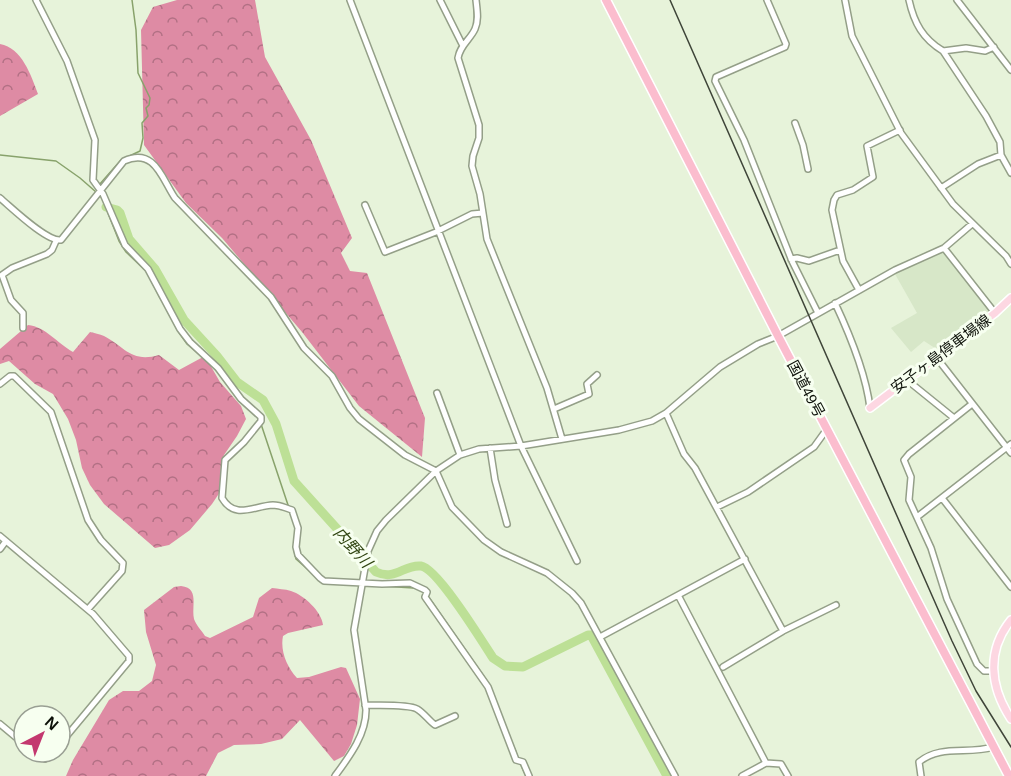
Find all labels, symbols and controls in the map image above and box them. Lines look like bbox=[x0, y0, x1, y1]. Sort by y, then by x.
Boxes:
street label: 安子ヶ島停車場線 bbox=[888, 311, 994, 397]
street label: 国道49号 bbox=[784, 358, 828, 420]
water label: 内野川 bbox=[330, 524, 376, 572]
north arrow bbox=[12, 704, 72, 764]
text: N bbox=[42, 713, 62, 733]

